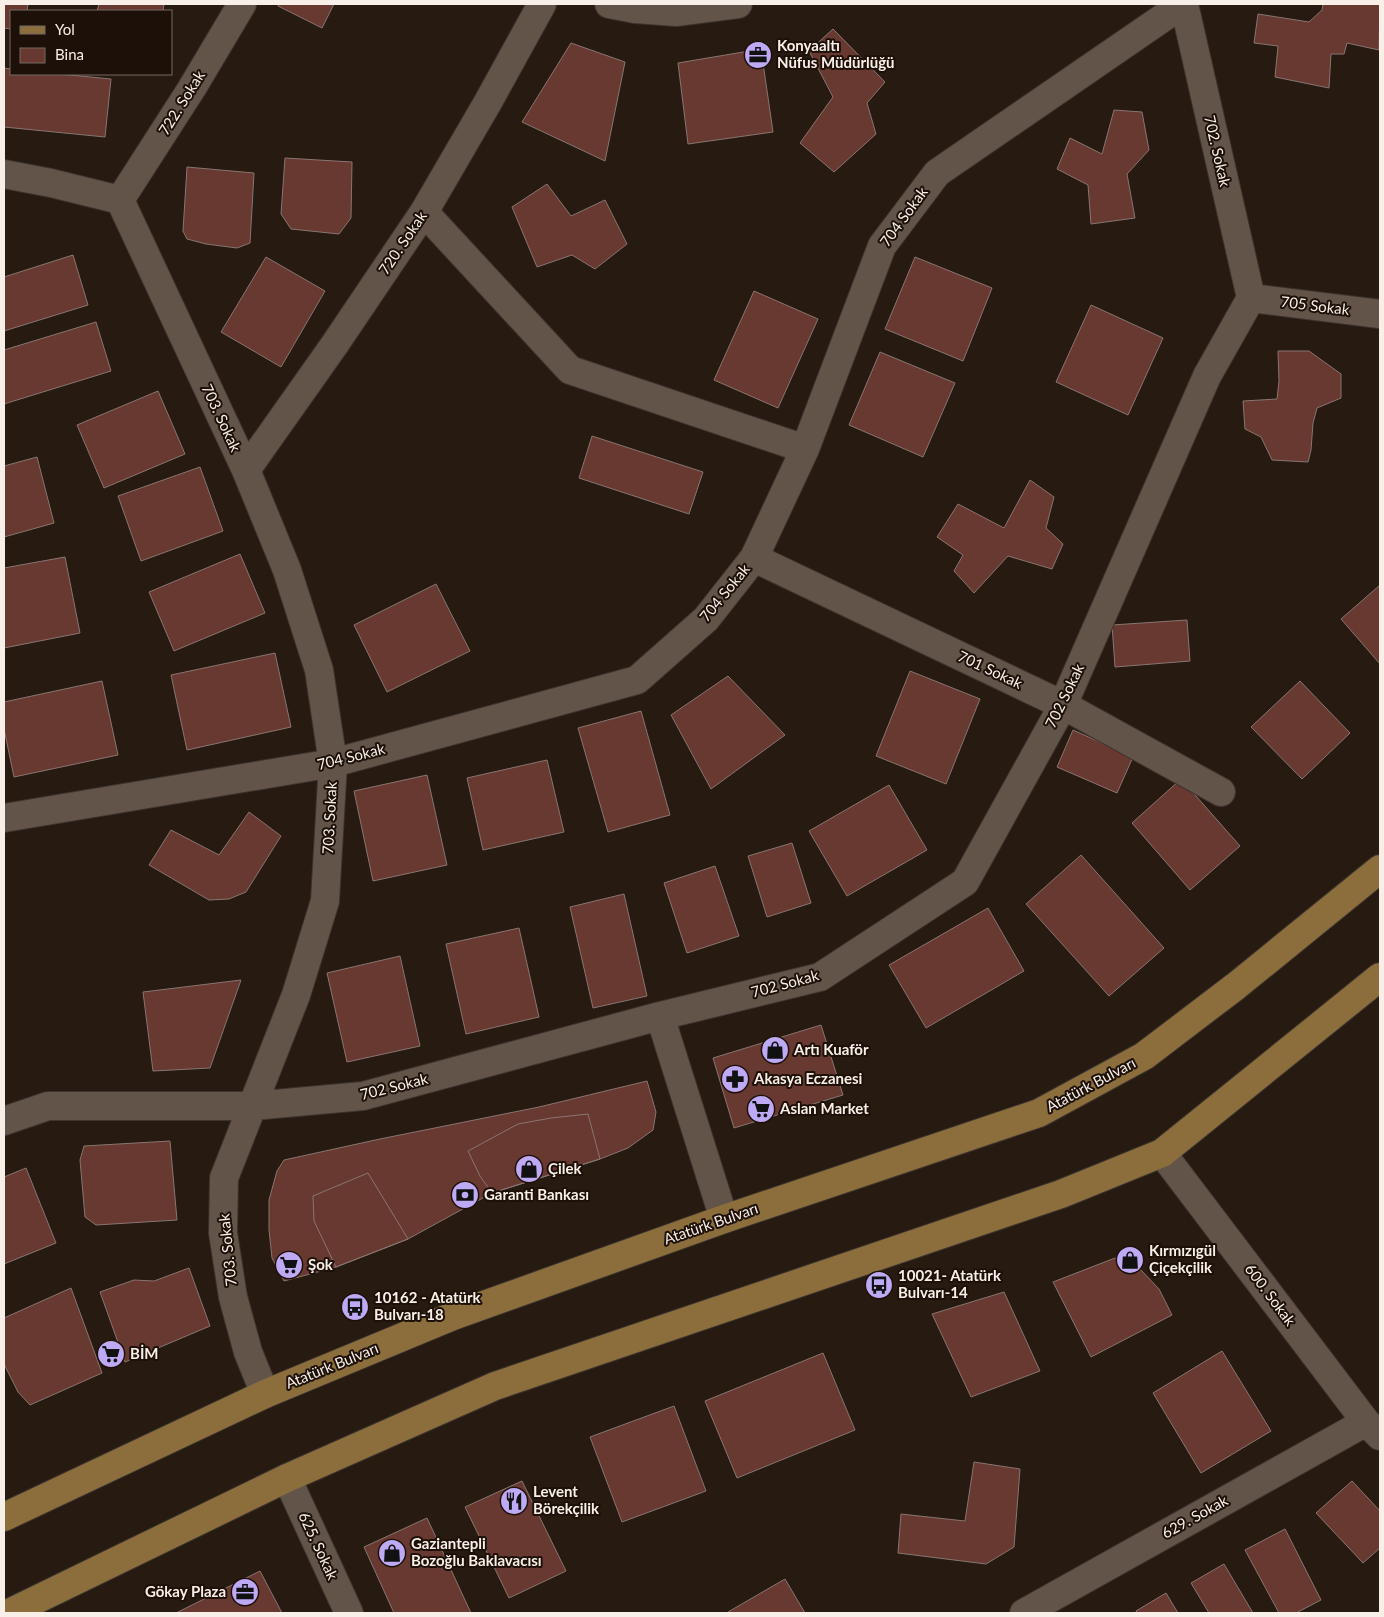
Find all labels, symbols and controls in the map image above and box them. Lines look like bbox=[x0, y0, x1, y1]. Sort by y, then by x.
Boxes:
legend bbox=[10, 10, 172, 75]
text: Yol bbox=[55, 20, 75, 38]
place label: Konyaaltı Nüfus Müdürlüğü bbox=[777, 36, 895, 71]
office icon: Konyaaltı Nüfus Müdürlüğü bbox=[743, 40, 773, 70]
text: Bina bbox=[55, 45, 84, 63]
street label: 722. Sokak bbox=[154, 67, 208, 138]
street label: 702. Sokak bbox=[1201, 113, 1235, 189]
street label: 704 Sokak bbox=[876, 183, 931, 250]
street label: 720. Sokak bbox=[374, 207, 430, 278]
street label: 705 Sokak bbox=[1280, 292, 1351, 318]
street label: 703. Sokak bbox=[198, 381, 246, 455]
street label: 704 Sokak bbox=[695, 560, 753, 625]
street label: 701 Sokak bbox=[955, 646, 1026, 692]
street label: 702 Sokak bbox=[1041, 660, 1088, 731]
street label: 704 Sokak bbox=[315, 739, 387, 773]
street label: 703. Sokak bbox=[318, 781, 340, 855]
street label: 702 Sokak bbox=[749, 965, 821, 1001]
shop icon: Artı Kuaför bbox=[760, 1035, 790, 1065]
place label: Artı Kuaför bbox=[793, 1040, 869, 1058]
street label: Atatürk Bulvarı bbox=[1043, 1053, 1138, 1115]
pharmacy icon: Akasya Eczanesi bbox=[720, 1064, 750, 1094]
street label: 702 Sokak bbox=[358, 1069, 430, 1103]
place label: Akasya Eczanesi bbox=[753, 1069, 863, 1087]
supermarket icon: Aslan Market bbox=[746, 1094, 776, 1124]
place label: Aslan Market bbox=[779, 1099, 869, 1117]
shop icon: Çilek bbox=[514, 1154, 544, 1184]
place label: Çilek bbox=[548, 1159, 582, 1177]
bank icon: Garanti Bankası bbox=[450, 1180, 480, 1210]
place label: Garanti Bankası bbox=[484, 1185, 589, 1203]
street label: Atatürk Bulvarı bbox=[661, 1198, 760, 1248]
street label: 703. Sokak bbox=[214, 1213, 240, 1287]
place label: Kırmızıgül Çiçekçilik bbox=[1149, 1241, 1216, 1276]
shop icon: Kırmızıgül Çiçekçilik bbox=[1115, 1245, 1145, 1275]
supermarket icon: Şok bbox=[274, 1250, 304, 1280]
place label: Şok bbox=[308, 1255, 334, 1273]
street label: 600. Sokak bbox=[1242, 1260, 1300, 1329]
place label: 10021- Atatürk Bulvarı-14 bbox=[898, 1266, 1002, 1301]
bus stop icon: 10021- Atatürk Bulvarı-14 bbox=[864, 1270, 894, 1300]
place label: 10162 - Atatürk Bulvarı-18 bbox=[374, 1288, 482, 1323]
bus stop icon: 10162 - Atatürk Bulvarı-18 bbox=[340, 1292, 370, 1322]
street label: Atatürk Bulvarı bbox=[283, 1338, 381, 1392]
supermarket icon: BİM bbox=[96, 1339, 126, 1369]
place label: BİM bbox=[130, 1344, 159, 1362]
place label: Levent Börekçilik bbox=[533, 1482, 600, 1517]
restaurant icon: Levent Börekçilik bbox=[499, 1486, 529, 1516]
street label: 629. Sokak bbox=[1158, 1490, 1231, 1542]
street label: 625. Sokak bbox=[295, 1509, 343, 1583]
place label: Gaziantepli Bozoğlu Baklavacısı bbox=[411, 1534, 542, 1569]
shop icon: Gaziantepli Bozoğlu Baklavacısı bbox=[377, 1538, 407, 1568]
office icon: Gökay Plaza bbox=[230, 1577, 260, 1607]
place label: Gökay Plaza bbox=[145, 1582, 226, 1600]

